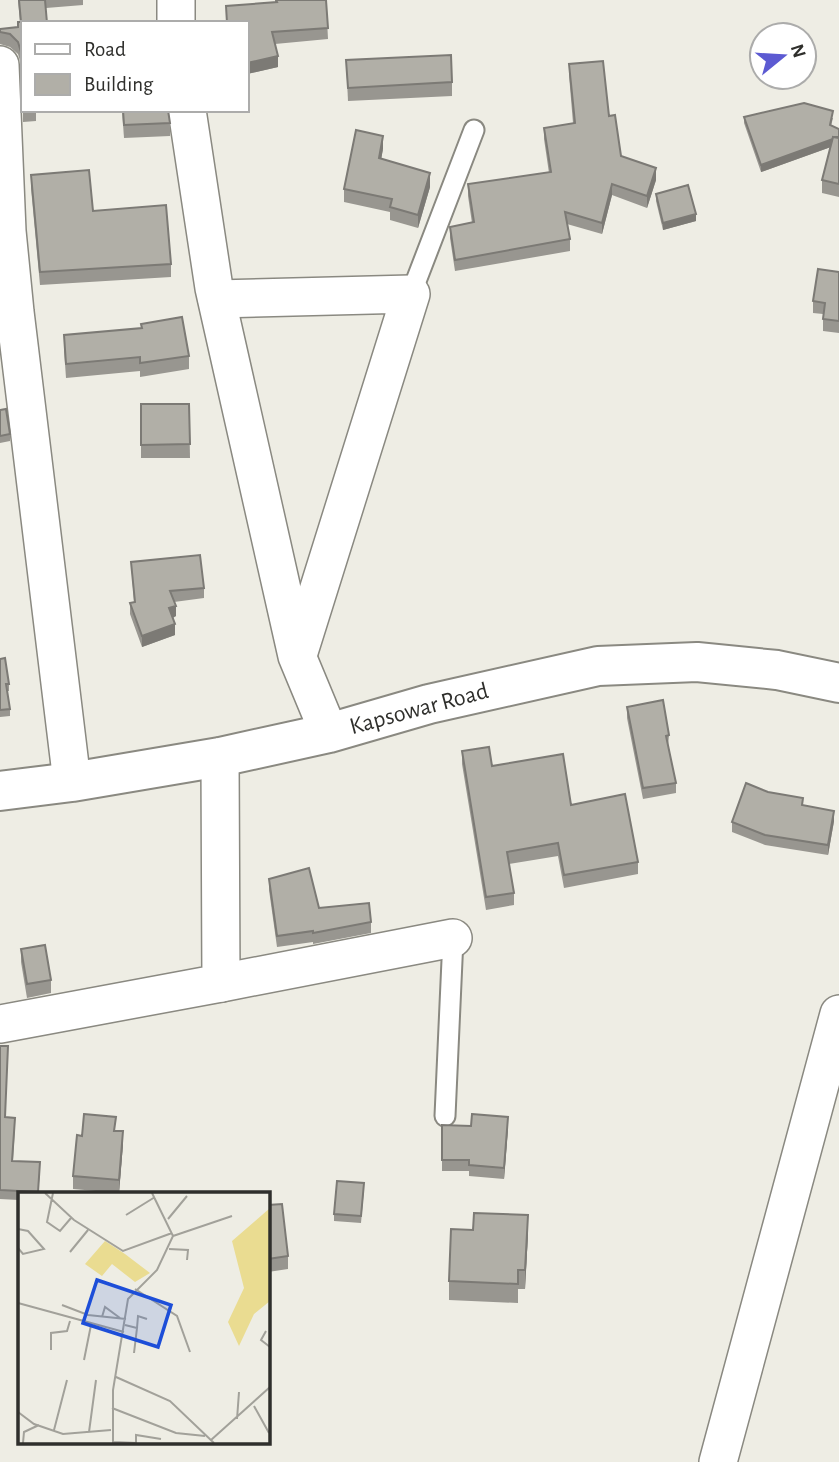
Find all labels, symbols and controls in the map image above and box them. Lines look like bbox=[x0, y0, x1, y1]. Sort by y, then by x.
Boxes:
legend bbox=[21, 21, 248, 112]
north arrow bbox=[748, 21, 818, 91]
text: Road bbox=[84, 39, 126, 60]
text: N bbox=[787, 42, 809, 60]
text: Building bbox=[84, 74, 154, 95]
street label: Kapsowar Road bbox=[347, 679, 491, 739]
inset map bbox=[18, 1192, 270, 1444]

